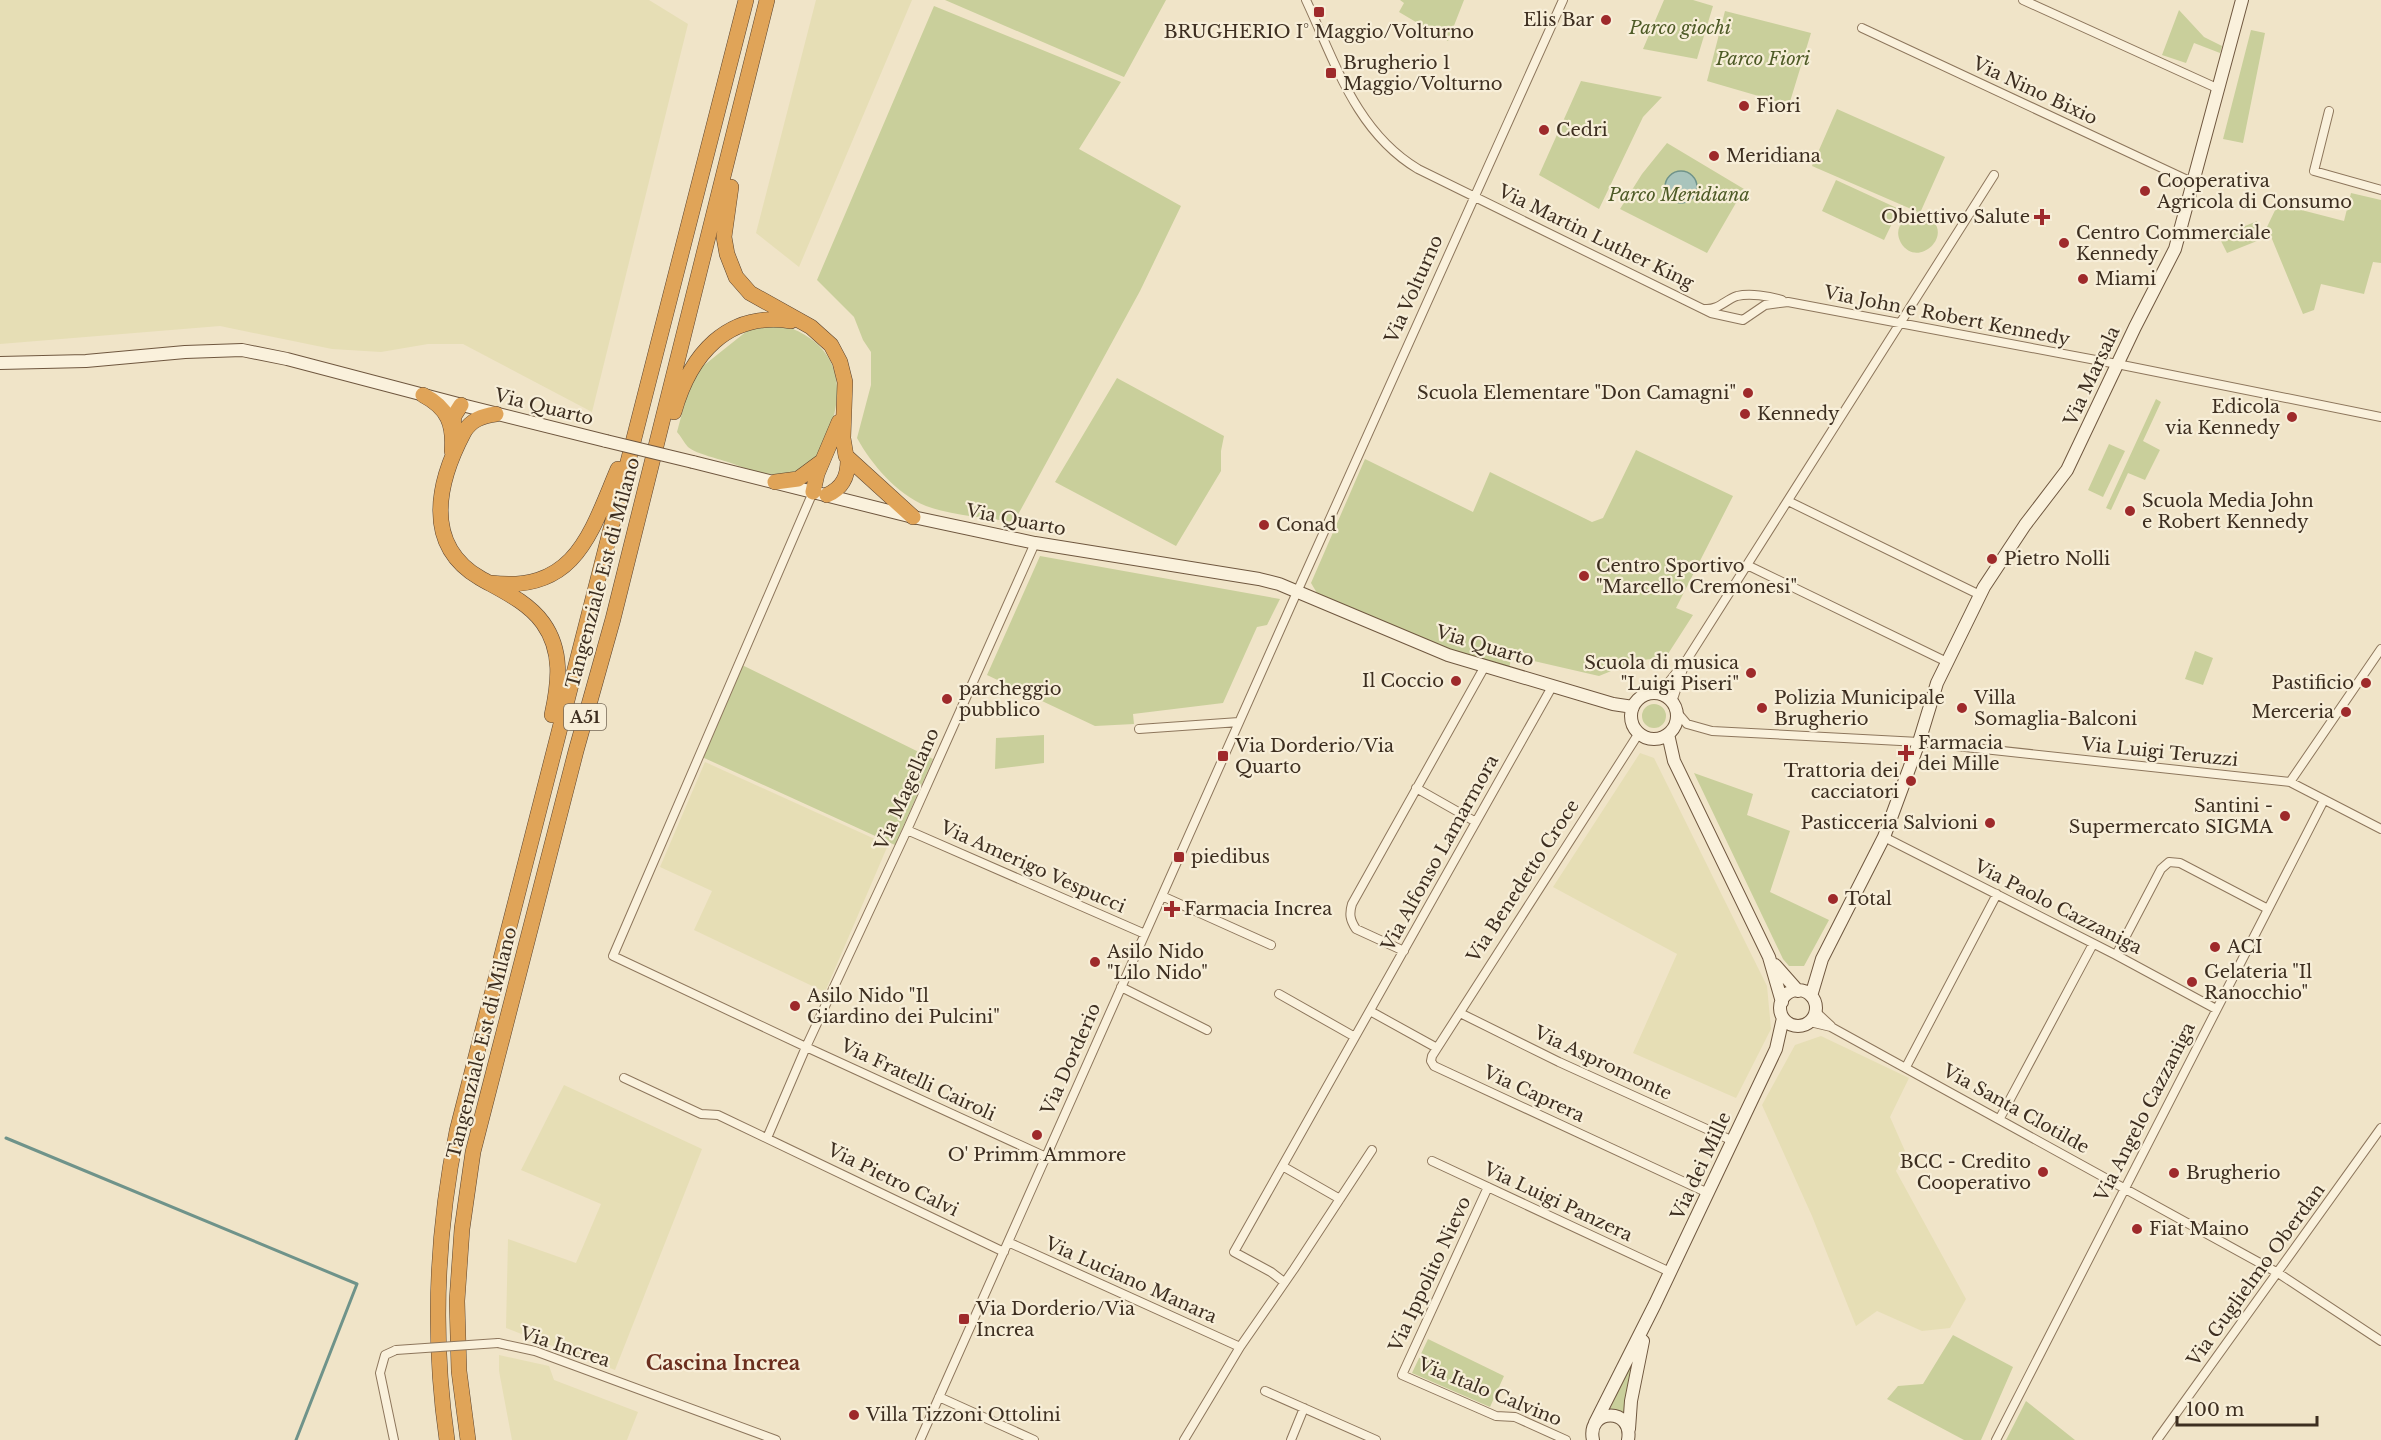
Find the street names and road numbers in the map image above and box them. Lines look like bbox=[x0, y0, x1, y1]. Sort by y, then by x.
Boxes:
street label: Via Nino Bixio bbox=[1968, 52, 2101, 130]
street label: Via Martin Luther King bbox=[1494, 180, 1698, 294]
street label: Via Volturno bbox=[1380, 231, 1448, 347]
street label: Via John e Robert Kennedy bbox=[1821, 281, 2072, 351]
street label: Via Marsala bbox=[2059, 323, 2125, 430]
street label: Via Quarto bbox=[491, 384, 596, 430]
street label: Tangenziale Est di Milano bbox=[562, 455, 644, 691]
street label: Via Quarto bbox=[963, 499, 1068, 540]
street label: Via Quarto bbox=[1432, 620, 1537, 671]
road number: A51 bbox=[564, 704, 606, 730]
street label: Via Magellano bbox=[870, 724, 944, 854]
street label: Via Luigi Teruzzi bbox=[2080, 733, 2239, 771]
street label: Via Alfonso Lamarmora bbox=[1376, 751, 1503, 956]
street label: Via Benedetto Croce bbox=[1462, 796, 1584, 967]
street label: Via Amerigo Vespucci bbox=[936, 816, 1129, 918]
street label: Via Paolo Cazzaniga bbox=[1970, 855, 2146, 959]
street label: Tangenziale Est di Milano bbox=[443, 925, 521, 1161]
street label: Via Dorderio bbox=[1036, 1000, 1105, 1119]
street label: Via Angelo Cazzaniga bbox=[2090, 1019, 2200, 1206]
street label: Via Aspromonte bbox=[1530, 1021, 1675, 1105]
street label: Via Fratelli Cairoli bbox=[836, 1034, 999, 1126]
street label: Via Santa Clotilde bbox=[1938, 1059, 2093, 1158]
street label: Via Caprera bbox=[1479, 1061, 1588, 1127]
street label: Via dei Mille bbox=[1666, 1109, 1736, 1224]
street label: Via Pietro Calvi bbox=[823, 1138, 962, 1221]
street label: Via Luigi Panzera bbox=[1479, 1157, 1636, 1246]
street label: Via Guglielmo Oberdan bbox=[2182, 1180, 2330, 1371]
street label: Via Ippolito Nievo bbox=[1384, 1193, 1476, 1356]
street label: Via Luciano Manara bbox=[1041, 1232, 1220, 1328]
street label: Via Increa bbox=[516, 1322, 613, 1372]
street label: Via Italo Calvino bbox=[1414, 1353, 1565, 1431]

